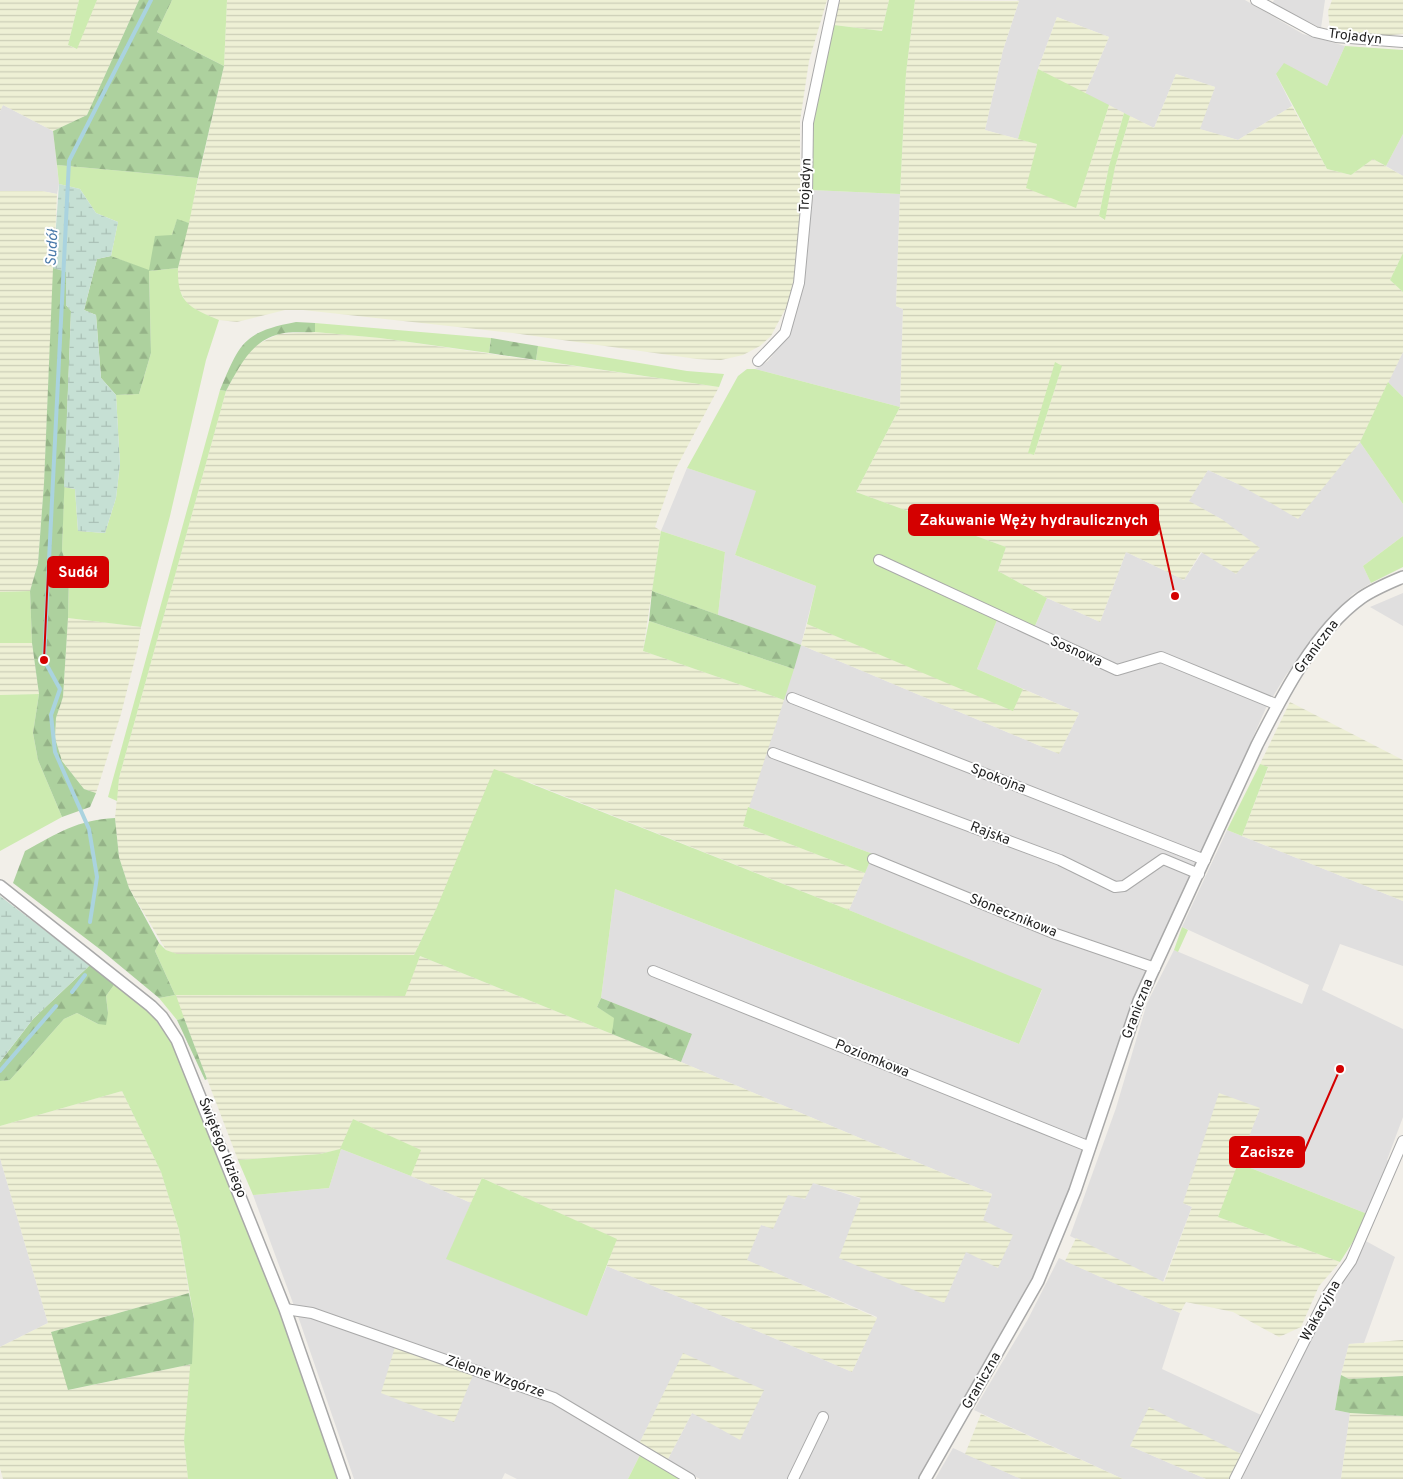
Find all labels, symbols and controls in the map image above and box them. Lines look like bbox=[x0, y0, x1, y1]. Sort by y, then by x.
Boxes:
street label: Trojadyn bbox=[1327, 25, 1383, 49]
street label: Trojadyn bbox=[797, 158, 815, 212]
water label: Sudół bbox=[43, 228, 64, 267]
callout: Zakuwanie Węży hydraulicznych bbox=[909, 505, 1158, 535]
text: Zakuwanie Węży hydraulicznych bbox=[920, 512, 1148, 531]
callout: Sudół bbox=[48, 557, 108, 587]
text: Sudół bbox=[58, 564, 98, 583]
street label: Graniczna bbox=[1291, 617, 1343, 677]
street label: Sosnowa bbox=[1047, 633, 1105, 671]
street label: Spokojna bbox=[968, 761, 1028, 797]
street label: Rajska bbox=[968, 819, 1012, 849]
street label: Słonecznikowa bbox=[967, 891, 1059, 941]
street label: Graniczna bbox=[1119, 977, 1157, 1041]
street label: Poziomkowa bbox=[832, 1036, 912, 1082]
street label: Świętego Idziego bbox=[194, 1095, 251, 1201]
callout: Zacisze bbox=[1230, 1137, 1304, 1167]
text: Zacisze bbox=[1240, 1144, 1294, 1163]
street label: Wakacyjna bbox=[1297, 1278, 1345, 1344]
street label: Graniczna bbox=[959, 1349, 1005, 1413]
street label: Zielone Wzgórze bbox=[443, 1352, 547, 1402]

